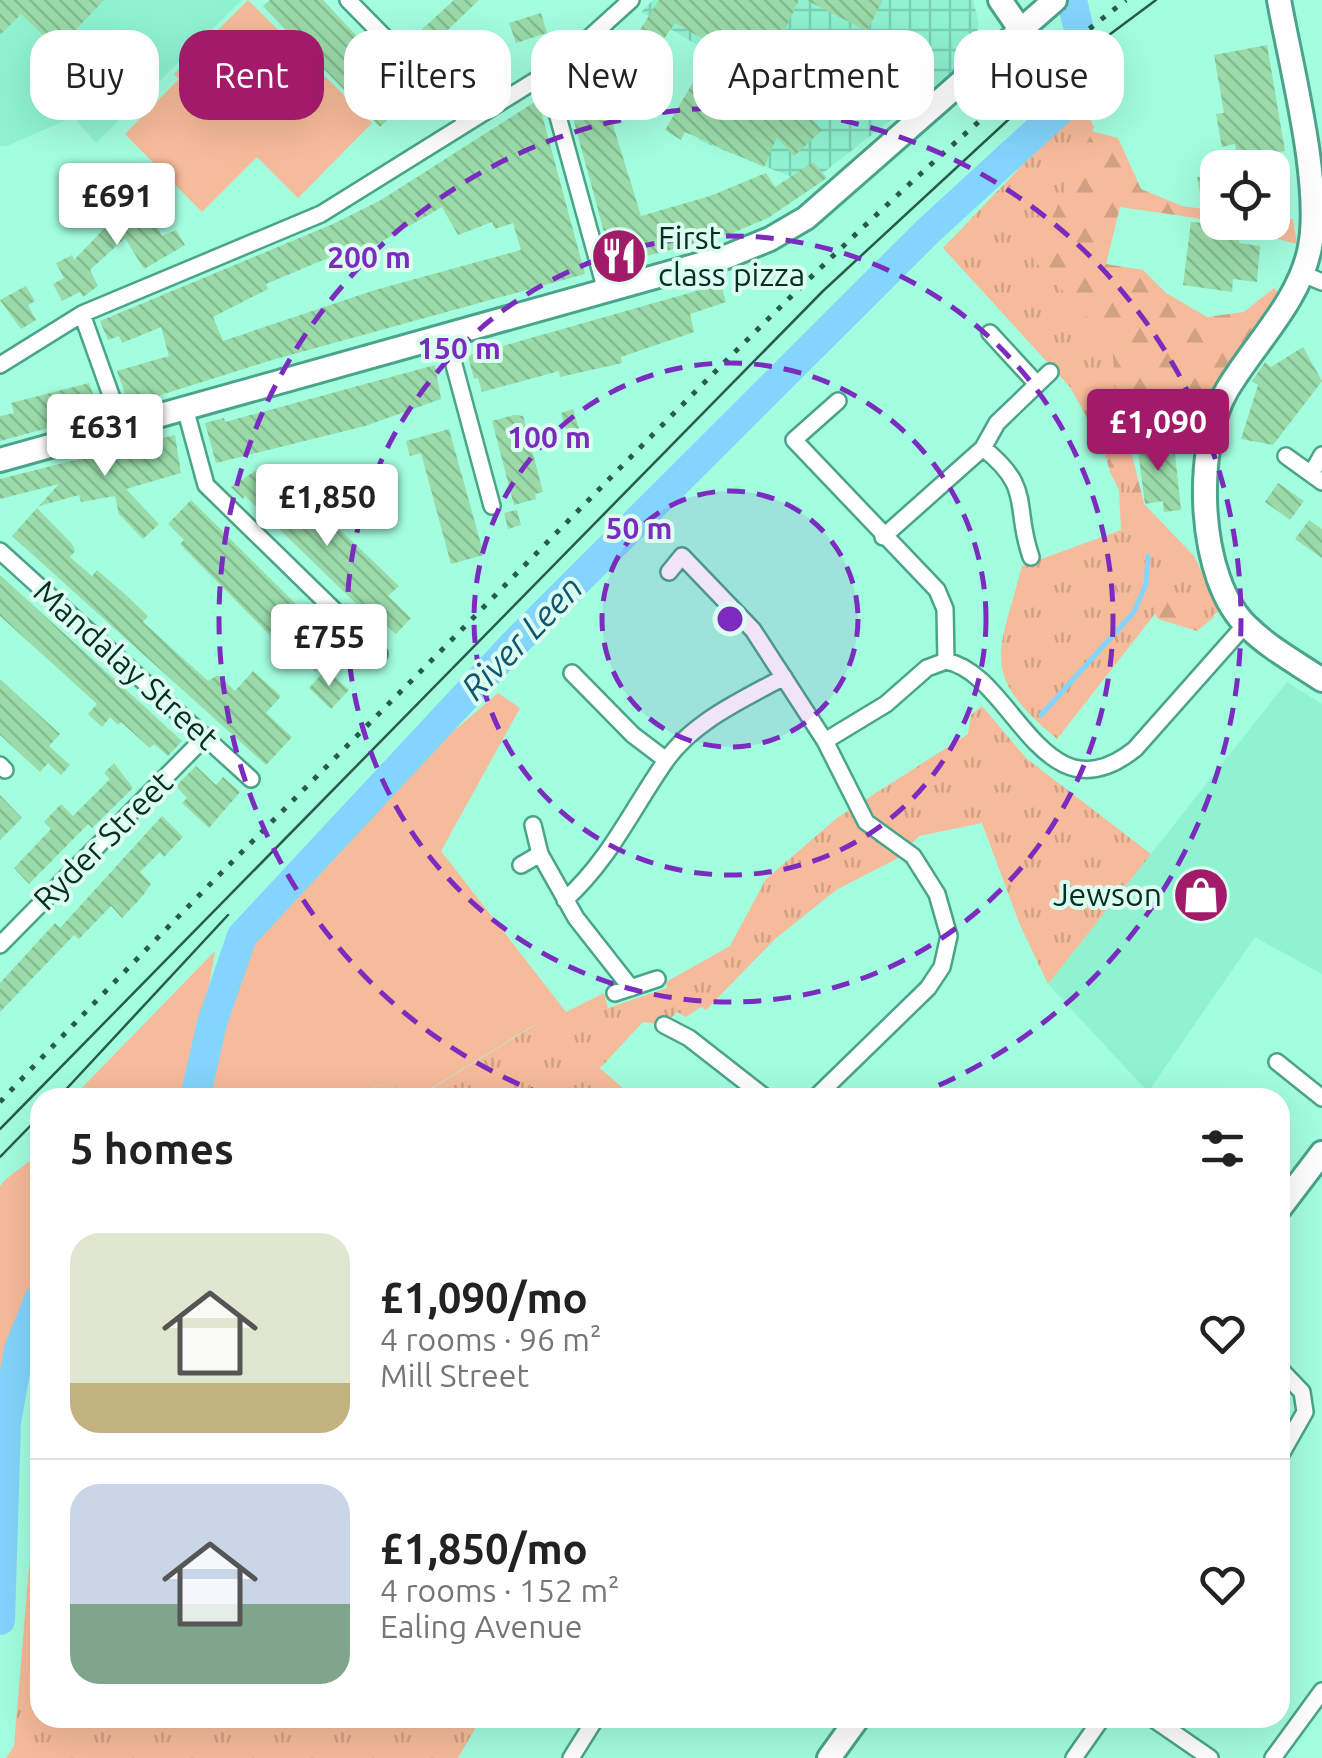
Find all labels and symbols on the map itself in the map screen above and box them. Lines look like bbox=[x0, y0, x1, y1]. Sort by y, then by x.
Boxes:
pin: £691 bbox=[58, 163, 176, 248]
place label: First class pizza bbox=[658, 219, 805, 292]
restaurant icon: First class pizza bbox=[589, 226, 649, 286]
text: 200 m bbox=[327, 240, 411, 274]
text: 150 m bbox=[417, 331, 501, 365]
pin: £1,090 bbox=[1077, 389, 1239, 474]
pin: £631 bbox=[46, 394, 164, 479]
text: 100 m bbox=[507, 420, 591, 454]
pin: £1,850 bbox=[246, 464, 408, 549]
text: 50 m bbox=[606, 511, 672, 545]
water label: River Leen bbox=[453, 567, 590, 707]
street label: Mandalay Street bbox=[27, 572, 226, 756]
centre of rings bbox=[712, 601, 748, 637]
pin: £755 bbox=[270, 604, 388, 689]
street label: Ryder Street bbox=[26, 763, 179, 917]
shop icon: Jewson bbox=[1171, 865, 1231, 925]
place label: Jewson bbox=[1053, 876, 1162, 912]

